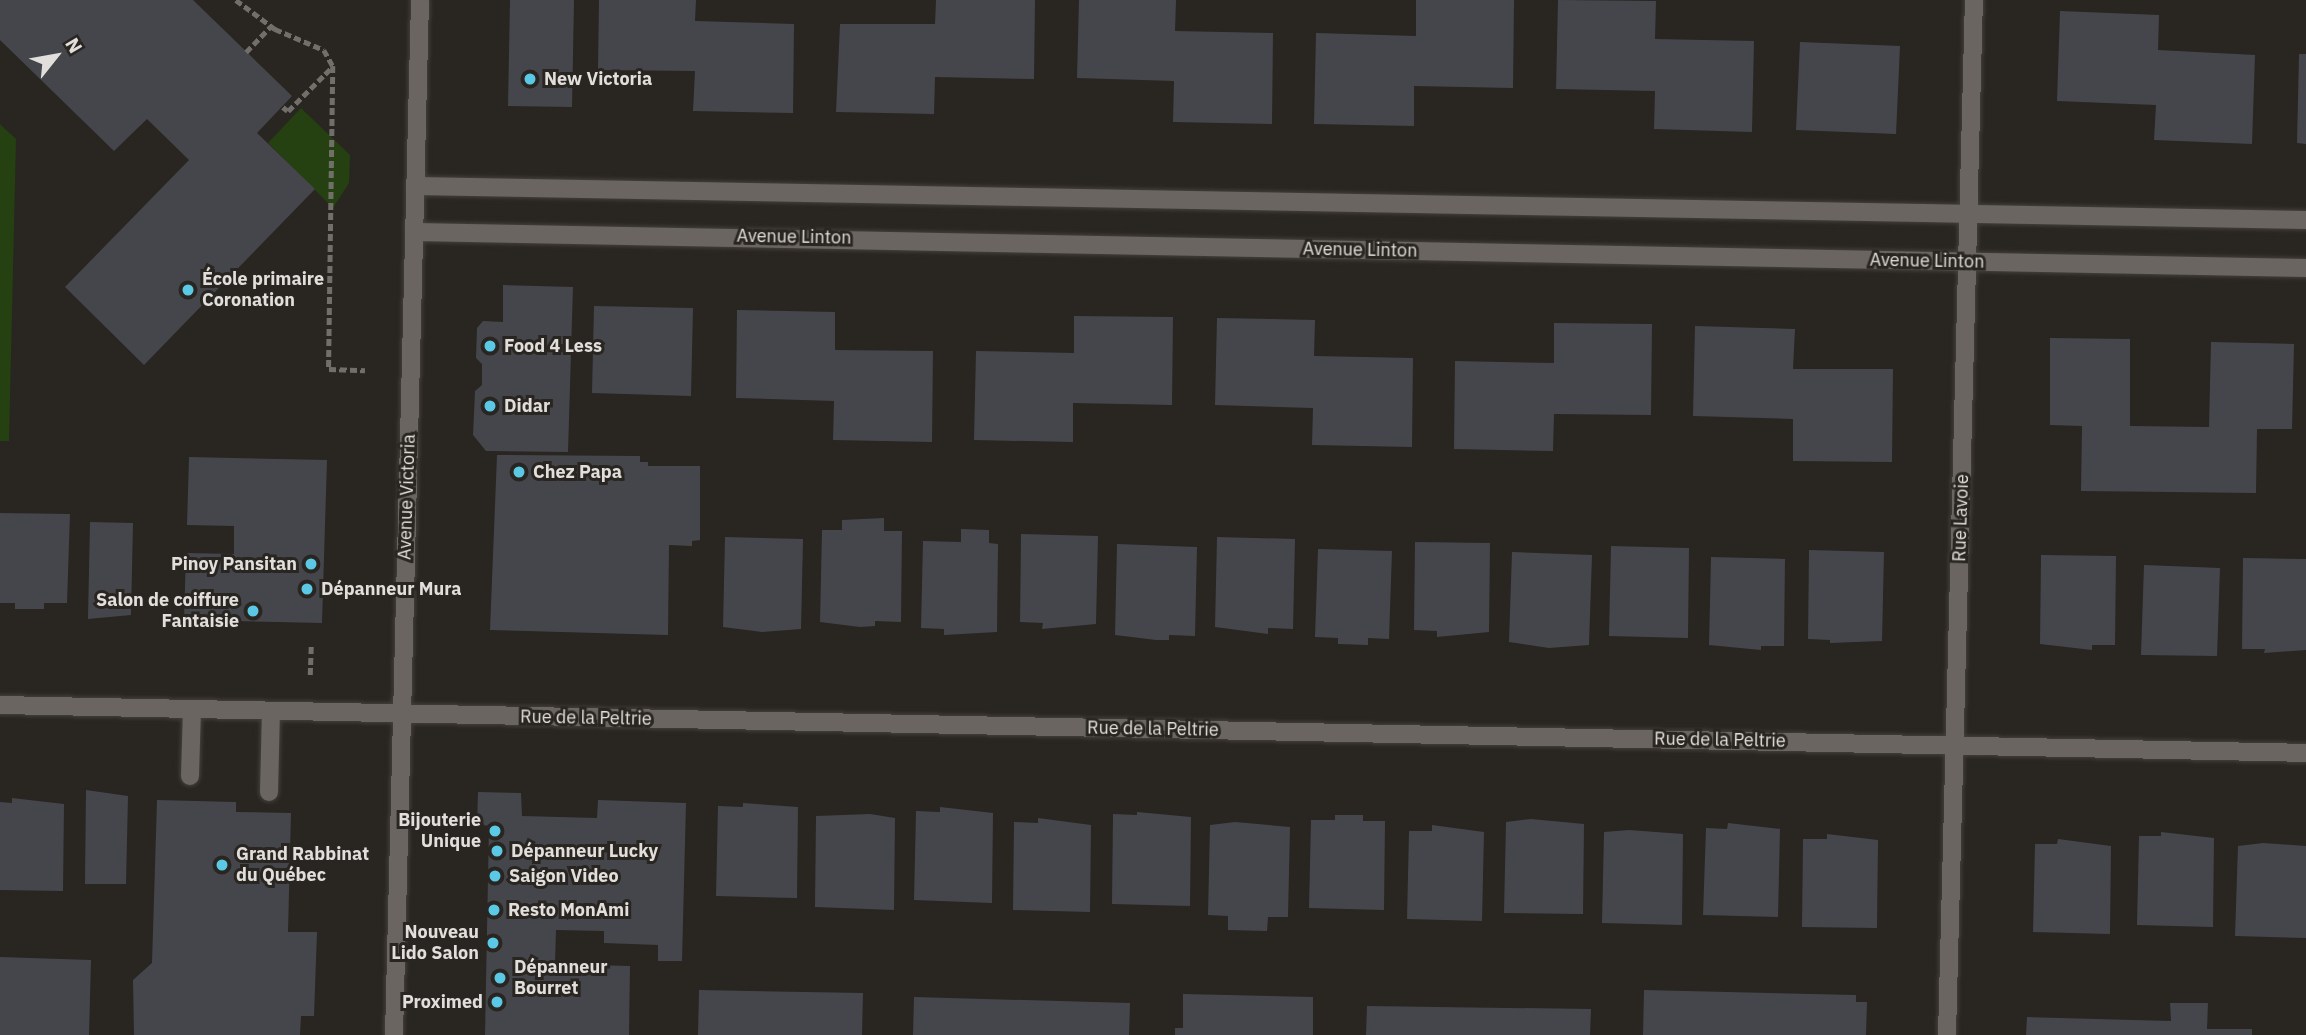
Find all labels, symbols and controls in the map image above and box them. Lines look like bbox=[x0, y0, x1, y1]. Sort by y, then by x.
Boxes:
north arrow bbox=[21, 21, 91, 91]
text: N bbox=[60, 33, 88, 57]
place label: New Victoria bbox=[544, 68, 652, 90]
marker: New Victoria bbox=[522, 71, 538, 87]
street label: Avenue Linton bbox=[736, 225, 852, 249]
street label: Avenue Linton bbox=[1302, 238, 1418, 262]
street label: Avenue Linton bbox=[1869, 249, 1985, 273]
place label: École primaire Coronation bbox=[202, 269, 324, 312]
marker: École primaire Coronation bbox=[180, 282, 196, 298]
place label: Food 4 Less bbox=[504, 335, 602, 357]
marker: Food 4 Less bbox=[482, 338, 498, 354]
place label: Didar bbox=[504, 395, 550, 417]
marker: Didar bbox=[482, 398, 498, 414]
street label: Avenue Victoria bbox=[394, 434, 420, 560]
place label: Chez Papa bbox=[533, 461, 622, 483]
marker: Chez Papa bbox=[511, 464, 527, 480]
street label: Rue Lavoie bbox=[1949, 474, 1973, 562]
place label: Pinoy Pansitan bbox=[171, 553, 297, 575]
marker: Pinoy Pansitan bbox=[303, 556, 319, 572]
place label: Dépanneur Mura bbox=[321, 578, 461, 600]
marker: Dépanneur Mura bbox=[299, 581, 315, 597]
place label: Salon de coiffure Fantaisie bbox=[96, 590, 239, 632]
marker: Salon de coiffure Fantaisie bbox=[245, 603, 261, 619]
street label: Rue de la Peltrie bbox=[520, 706, 652, 730]
street label: Rue de la Peltrie bbox=[1087, 717, 1219, 741]
street label: Rue de la Peltrie bbox=[1654, 728, 1786, 752]
place label: Bijouterie Unique bbox=[398, 810, 481, 852]
marker: Bijouterie Unique bbox=[487, 823, 503, 839]
place label: Dépanneur Lucky bbox=[511, 840, 658, 862]
marker: Dépanneur Lucky bbox=[489, 843, 505, 859]
place label: Grand Rabbinat du Québec bbox=[236, 844, 369, 886]
marker: Grand Rabbinat du Québec bbox=[214, 857, 230, 873]
place label: Saigon Video bbox=[509, 865, 619, 887]
marker: Saigon Video bbox=[487, 868, 503, 884]
place label: Resto MonAmi bbox=[508, 899, 629, 921]
marker: Resto MonAmi bbox=[486, 902, 502, 918]
place label: Nouveau Lido Salon bbox=[391, 922, 479, 964]
marker: Nouveau Lido Salon bbox=[485, 935, 501, 951]
place label: Dépanneur Bourret bbox=[514, 957, 607, 1000]
marker: Dépanneur Bourret bbox=[492, 970, 508, 986]
place label: Proximed bbox=[402, 991, 483, 1013]
marker: Proximed bbox=[489, 994, 505, 1010]

